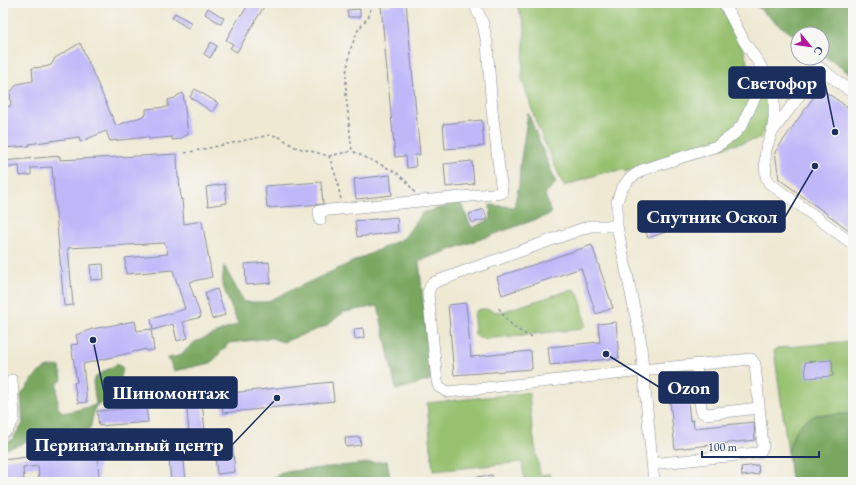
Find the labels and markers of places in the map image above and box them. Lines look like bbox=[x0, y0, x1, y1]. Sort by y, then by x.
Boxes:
callout: Светофор bbox=[729, 67, 825, 98]
callout: Спутник Оскол bbox=[638, 201, 785, 232]
callout: Ozon bbox=[659, 372, 718, 403]
callout: Шиномонтаж bbox=[104, 377, 237, 408]
callout: Перинатальный центр bbox=[27, 429, 232, 460]

